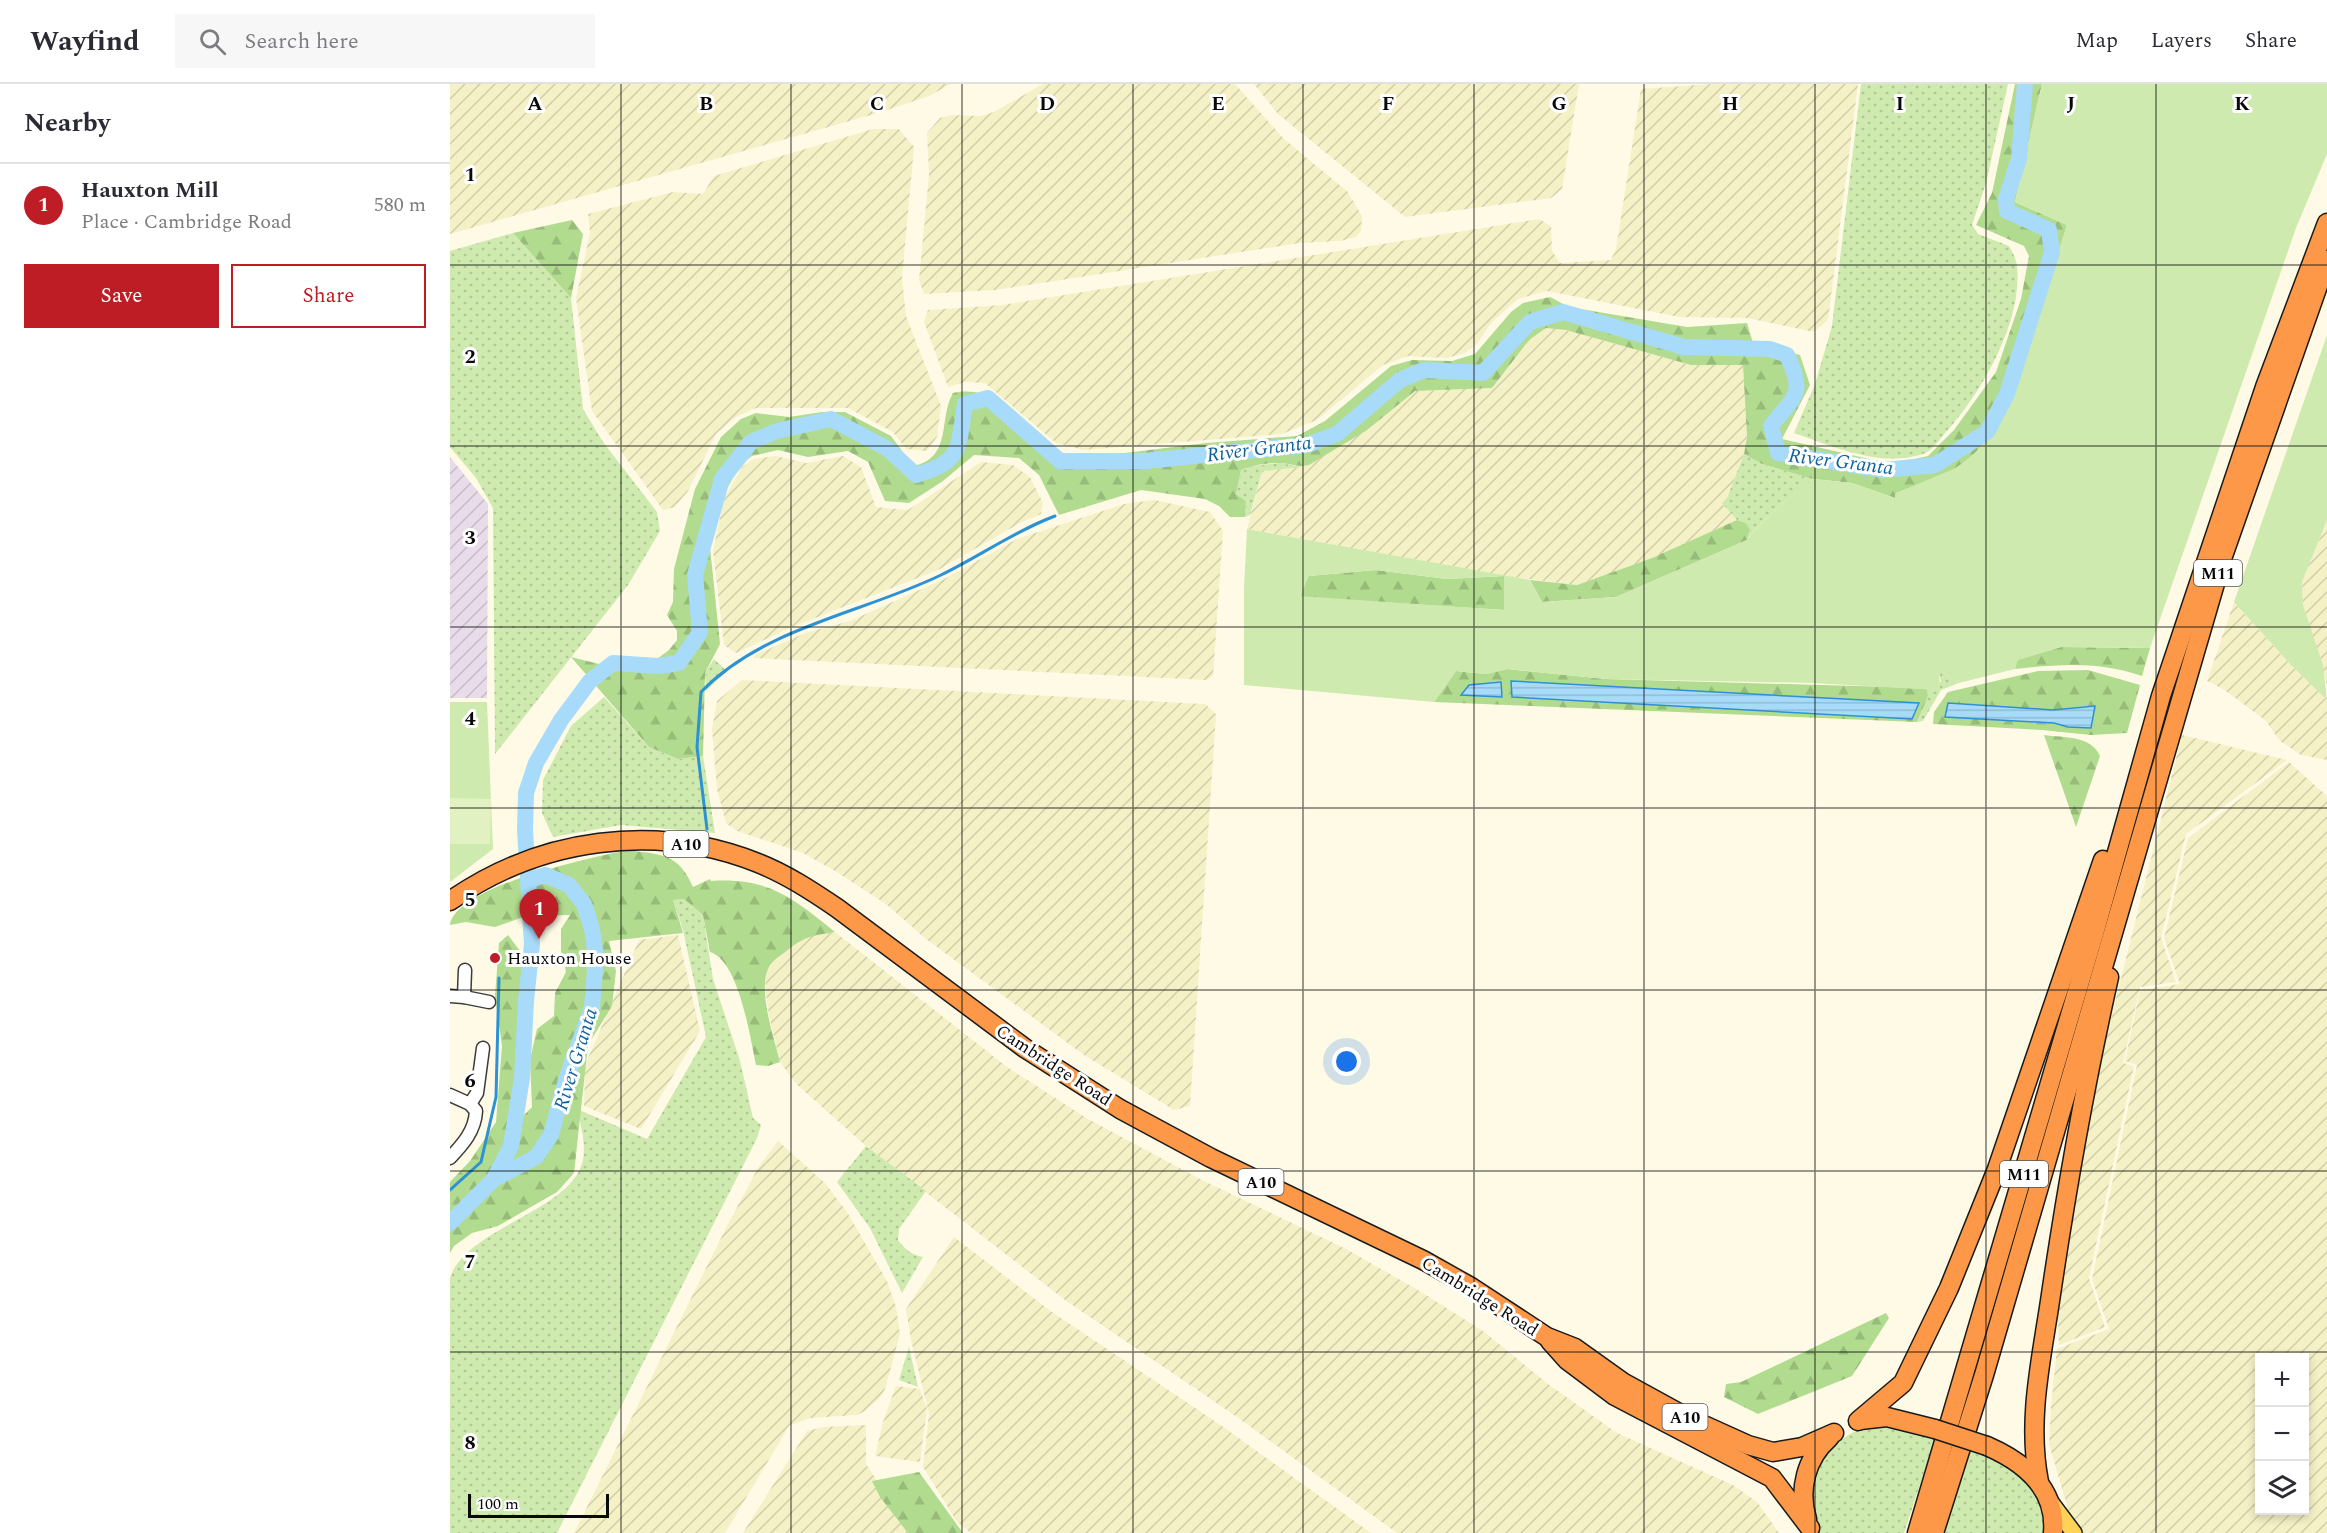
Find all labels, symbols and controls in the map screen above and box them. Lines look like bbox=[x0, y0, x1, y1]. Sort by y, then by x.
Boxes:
search box bbox=[175, 14, 595, 68]
text: Wayfind bbox=[30, 20, 139, 63]
icon: search bbox=[196, 25, 229, 58]
text: Search here bbox=[244, 25, 359, 58]
text: Map bbox=[2076, 25, 2118, 57]
text: Layers bbox=[2151, 25, 2212, 57]
text: Share bbox=[2245, 25, 2297, 57]
text: A bbox=[527, 89, 543, 119]
text: B bbox=[699, 89, 713, 119]
text: C bbox=[870, 89, 884, 119]
text: D bbox=[1039, 89, 1055, 119]
text: E bbox=[1211, 89, 1225, 119]
text: F bbox=[1382, 89, 1394, 119]
text: G bbox=[1551, 89, 1567, 119]
text: H bbox=[1722, 89, 1738, 119]
text: I bbox=[1896, 89, 1904, 119]
text: J bbox=[2067, 89, 2075, 119]
text: K bbox=[2234, 89, 2250, 119]
text: Nearby bbox=[24, 103, 110, 143]
text: 1 bbox=[464, 160, 476, 190]
text: Hauxton Mill bbox=[81, 174, 219, 207]
text: 1 bbox=[38, 190, 49, 220]
text: 580 m bbox=[374, 190, 426, 220]
text: Place · Cambridge Road bbox=[81, 207, 292, 237]
button: Save bbox=[24, 264, 219, 328]
button: Share bbox=[231, 264, 426, 328]
text: 2 bbox=[464, 342, 476, 372]
water label: River Granta bbox=[1205, 428, 1313, 470]
water label: River Granta bbox=[1787, 441, 1895, 483]
text: 3 bbox=[464, 523, 476, 553]
road number: M11 bbox=[2194, 560, 2242, 586]
text: 4 bbox=[464, 704, 476, 734]
road number: A10 bbox=[664, 831, 708, 857]
text: 5 bbox=[464, 885, 476, 915]
pin: 1 bbox=[520, 890, 559, 939]
place label: Hauxton House bbox=[507, 945, 631, 972]
marker: Hauxton House bbox=[488, 951, 502, 965]
water label: River Granta bbox=[546, 1004, 606, 1114]
street label: Cambridge Road bbox=[990, 1018, 1117, 1113]
your location bbox=[1332, 1047, 1361, 1076]
text: 6 bbox=[464, 1066, 476, 1096]
road number: M11 bbox=[2000, 1161, 2048, 1187]
road number: A10 bbox=[1238, 1169, 1284, 1195]
text: 7 bbox=[464, 1247, 476, 1277]
street label: Cambridge Road bbox=[1416, 1250, 1544, 1343]
map controls bbox=[2255, 1353, 2309, 1515]
button: + bbox=[2255, 1353, 2309, 1407]
road number: A10 bbox=[1662, 1404, 1708, 1430]
button: − bbox=[2255, 1407, 2309, 1461]
text: 8 bbox=[464, 1428, 476, 1458]
button: layers bbox=[2255, 1461, 2309, 1515]
scale bar bbox=[468, 1491, 609, 1518]
text: 100 m bbox=[477, 1492, 519, 1516]

